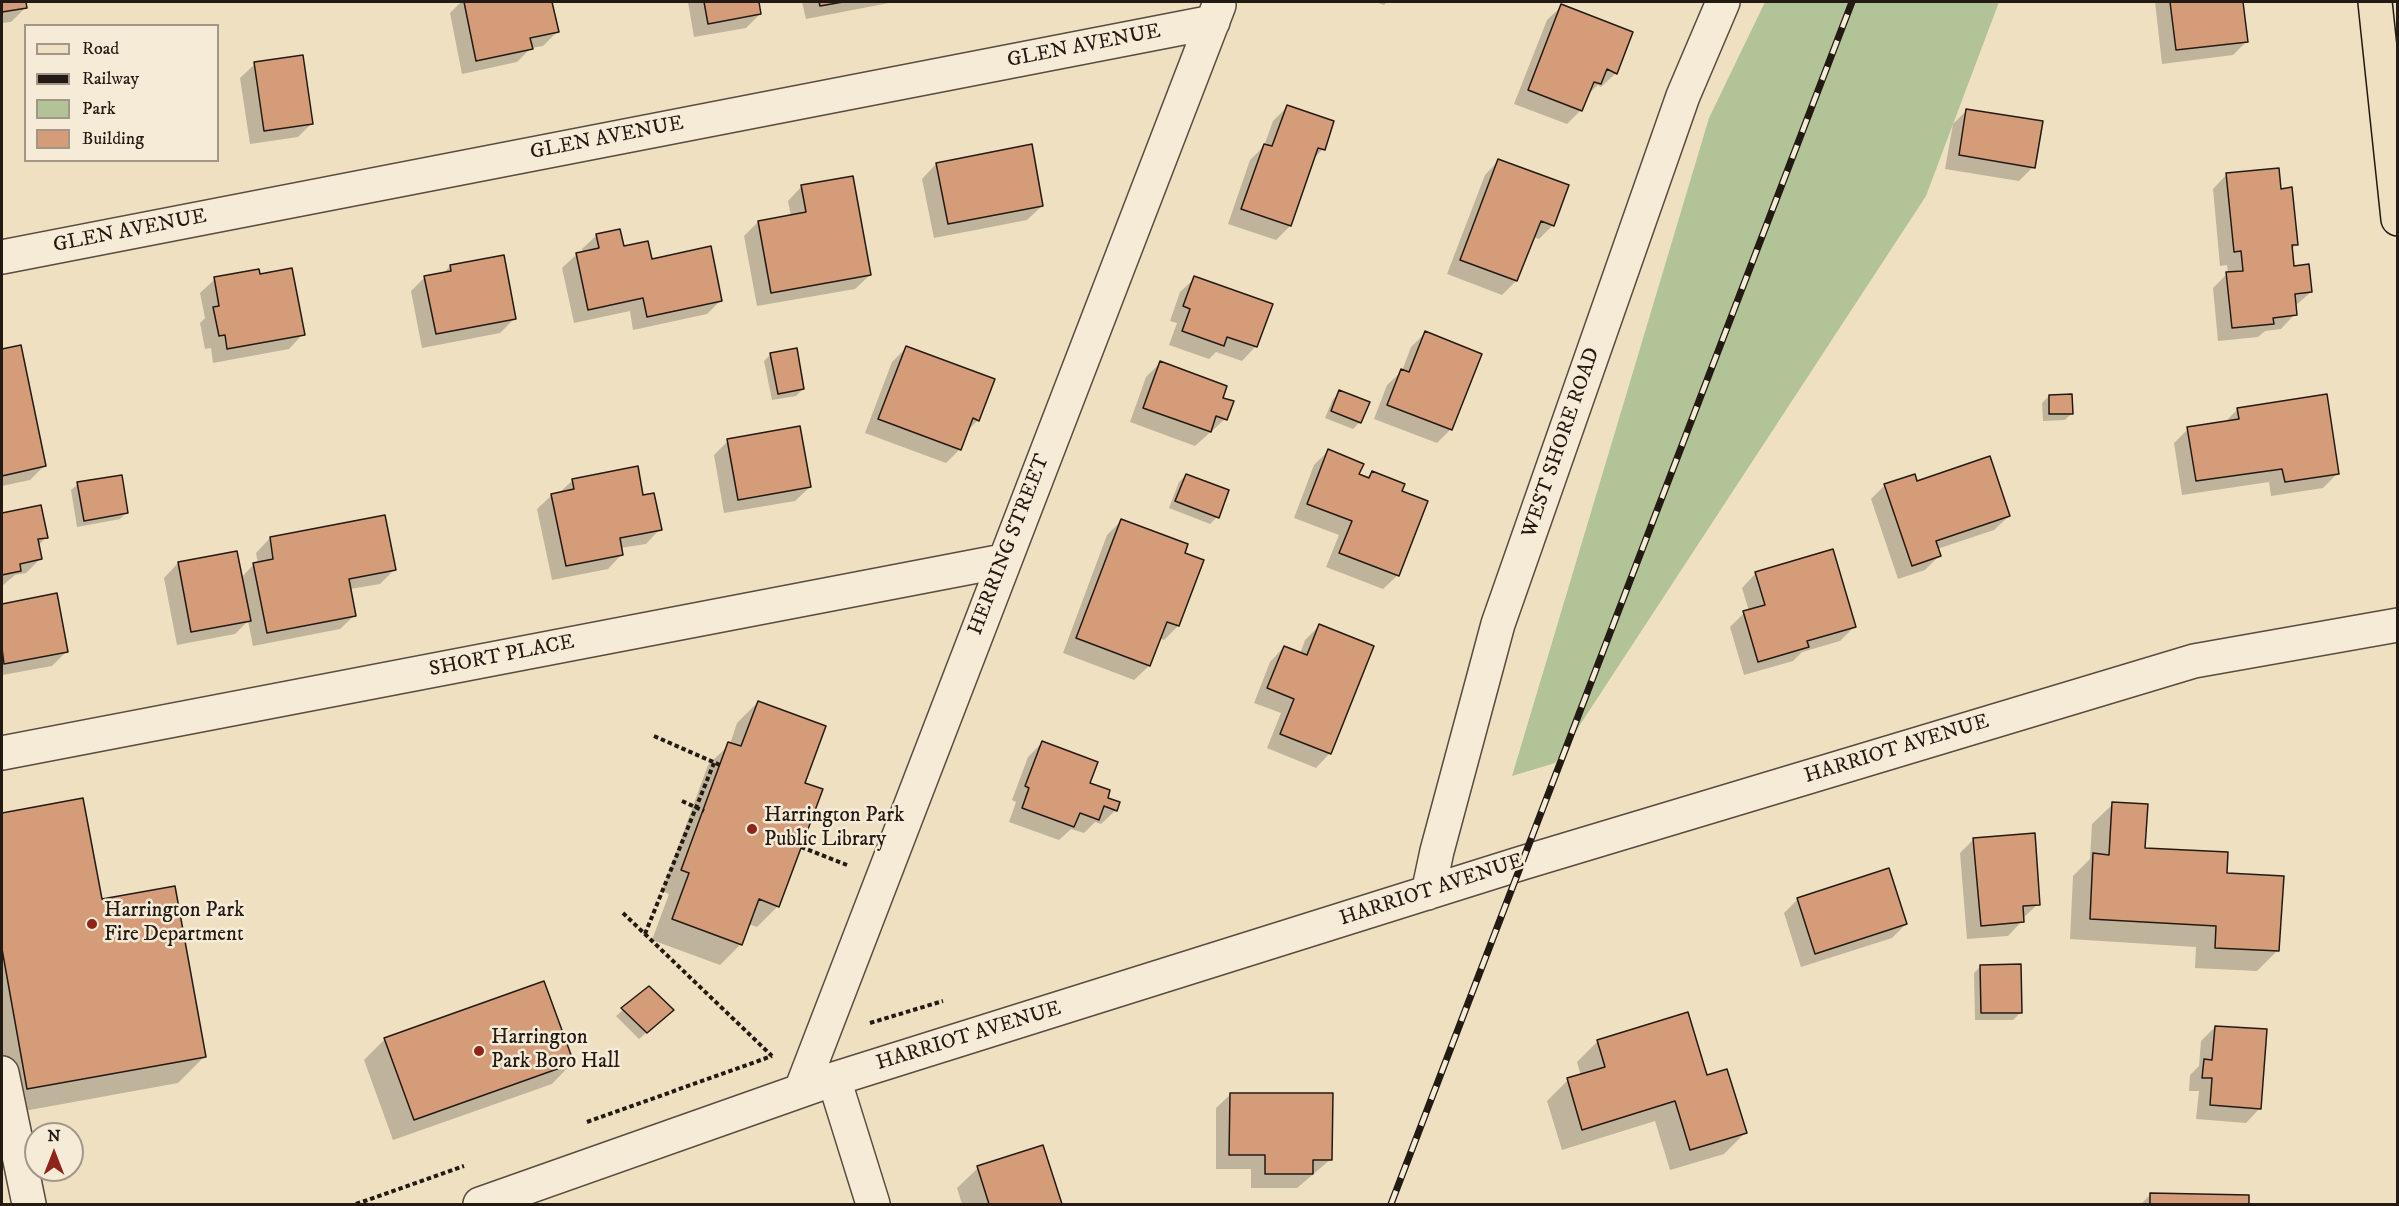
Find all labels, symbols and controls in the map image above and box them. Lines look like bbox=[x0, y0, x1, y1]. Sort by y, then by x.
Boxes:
street label: GLEN AVENUE bbox=[1005, 20, 1163, 74]
legend bbox=[24, 24, 219, 162]
text: Road bbox=[82, 38, 119, 60]
text: Railway bbox=[82, 68, 139, 90]
text: Park bbox=[82, 98, 116, 120]
street label: GLEN AVENUE bbox=[528, 112, 686, 166]
text: Building bbox=[82, 128, 144, 150]
street label: GLEN AVENUE bbox=[51, 205, 209, 259]
street label: WEST SHORE ROAD bbox=[1518, 345, 1606, 541]
street label: HERRING STREET bbox=[964, 451, 1056, 639]
street label: SHORT PLACE bbox=[427, 631, 577, 683]
street label: HARRIOT AVENUE bbox=[1802, 710, 1992, 790]
place label: Harrington Park Public Library bbox=[764, 804, 904, 854]
marker: Harrington Park Public Library bbox=[745, 822, 759, 836]
street label: HARRIOT AVENUE bbox=[1337, 849, 1527, 933]
place label: Harrington Park Fire Department bbox=[104, 899, 244, 949]
marker: Harrington Park Fire Department bbox=[85, 917, 99, 931]
street label: HARRIOT AVENUE bbox=[874, 997, 1064, 1077]
place label: Harrington Park Boro Hall bbox=[491, 1026, 620, 1076]
marker: Harrington Park Boro Hall bbox=[472, 1044, 486, 1058]
north arrow bbox=[24, 1122, 84, 1182]
text: N bbox=[47, 1126, 61, 1146]

